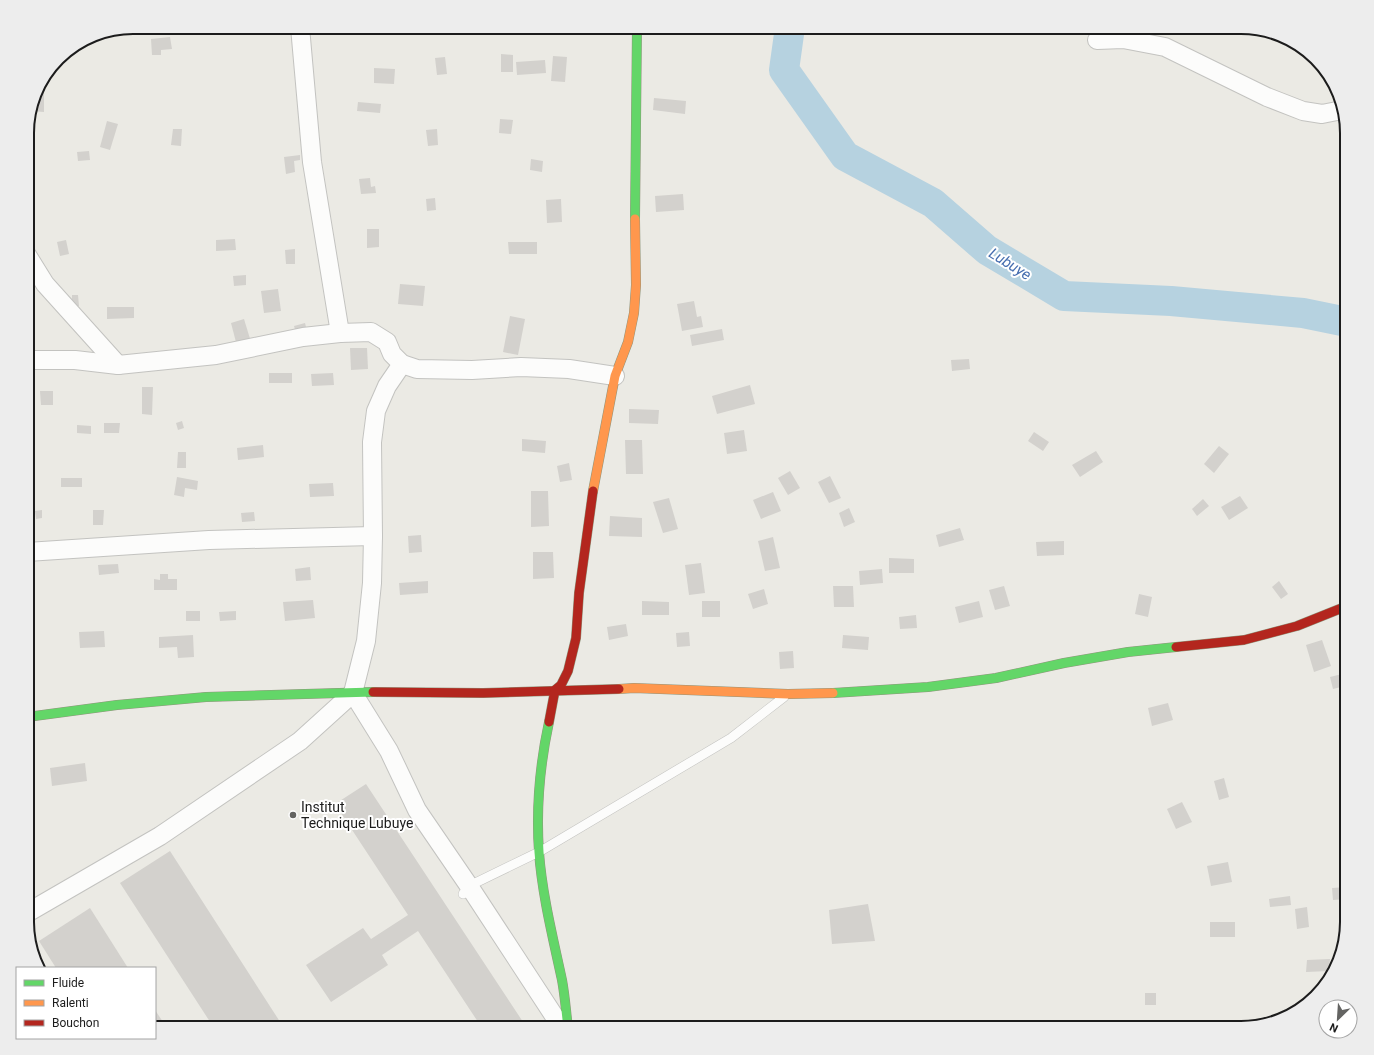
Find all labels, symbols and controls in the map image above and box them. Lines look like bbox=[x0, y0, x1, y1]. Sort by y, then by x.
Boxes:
water label: Lubuye bbox=[986, 244, 1035, 284]
place label: Institut Technique Lubuye bbox=[301, 799, 413, 831]
marker: Institut Technique Lubuye bbox=[288, 810, 298, 820]
legend bbox=[16, 967, 156, 1039]
text: Fluide bbox=[52, 976, 84, 990]
text: Ralenti bbox=[52, 996, 89, 1010]
north arrow bbox=[1318, 999, 1358, 1039]
text: Bouchon bbox=[52, 1016, 99, 1030]
text: N bbox=[1328, 1020, 1340, 1035]

